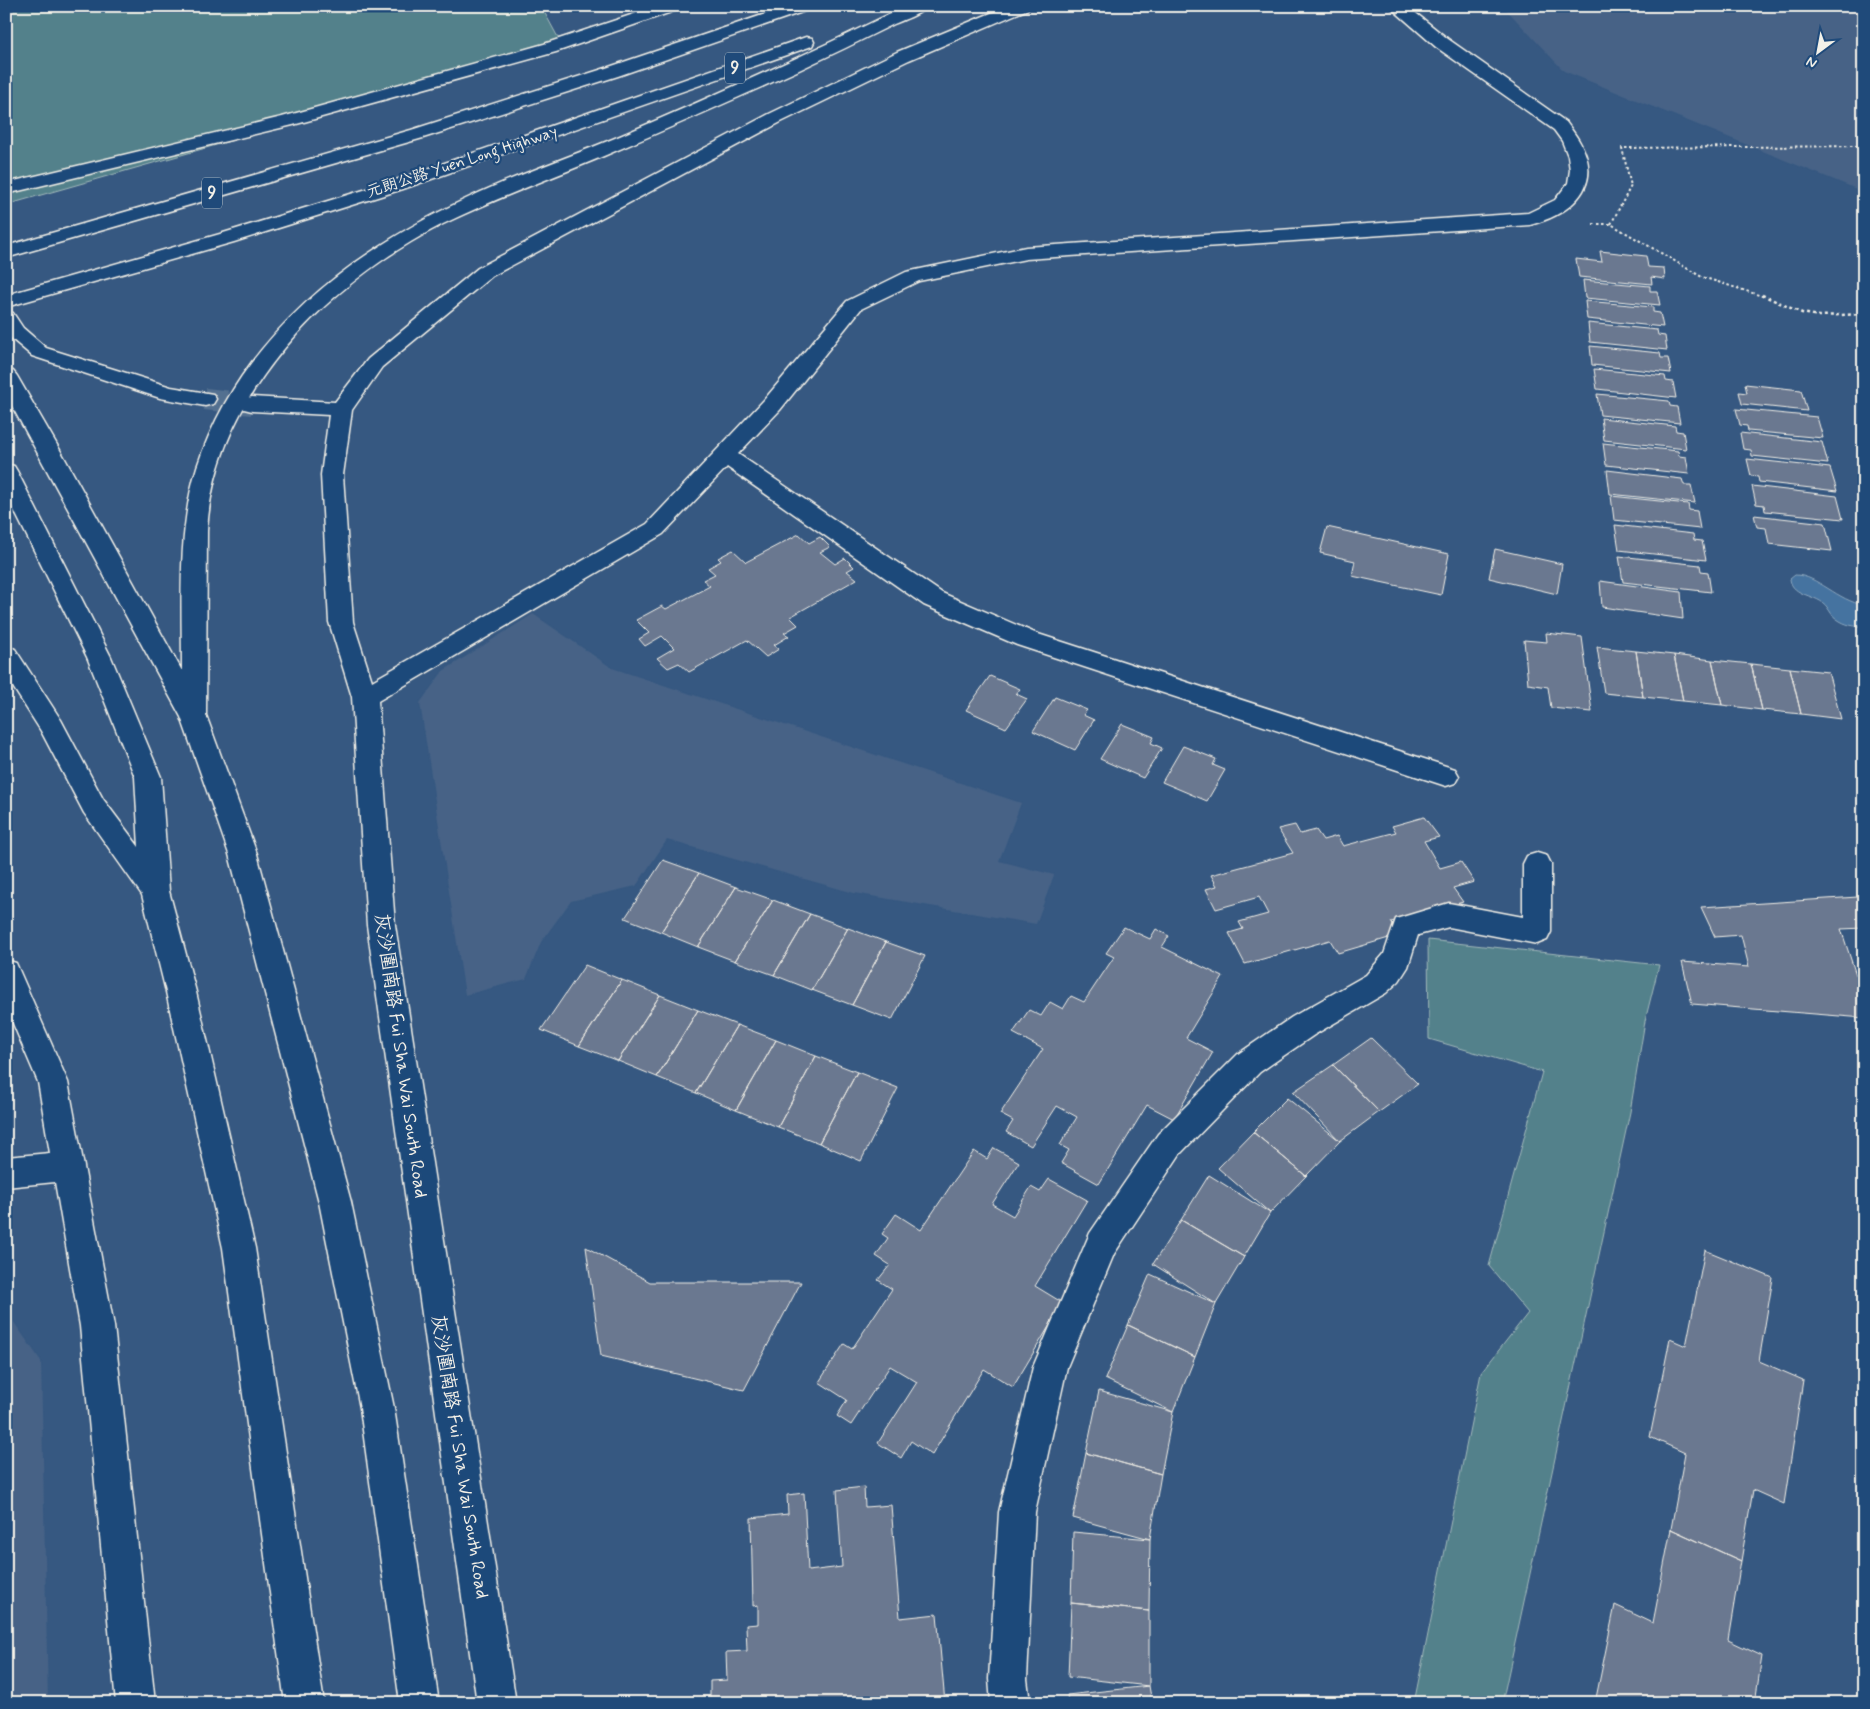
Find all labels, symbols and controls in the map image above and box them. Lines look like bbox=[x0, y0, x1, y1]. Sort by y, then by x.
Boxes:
north arrow bbox=[1792, 28, 1842, 78]
road number: 9 bbox=[725, 52, 745, 84]
text: N bbox=[1803, 52, 1820, 72]
street label: 元朗公路 Yuen Long Highway bbox=[364, 121, 560, 204]
road number: 9 bbox=[202, 178, 222, 208]
street label: 灰沙圍南路 Fui Sha Wai South Road bbox=[369, 912, 433, 1200]
street label: 灰沙圍南路 Fui Sha Wai South Road bbox=[425, 1313, 495, 1601]

